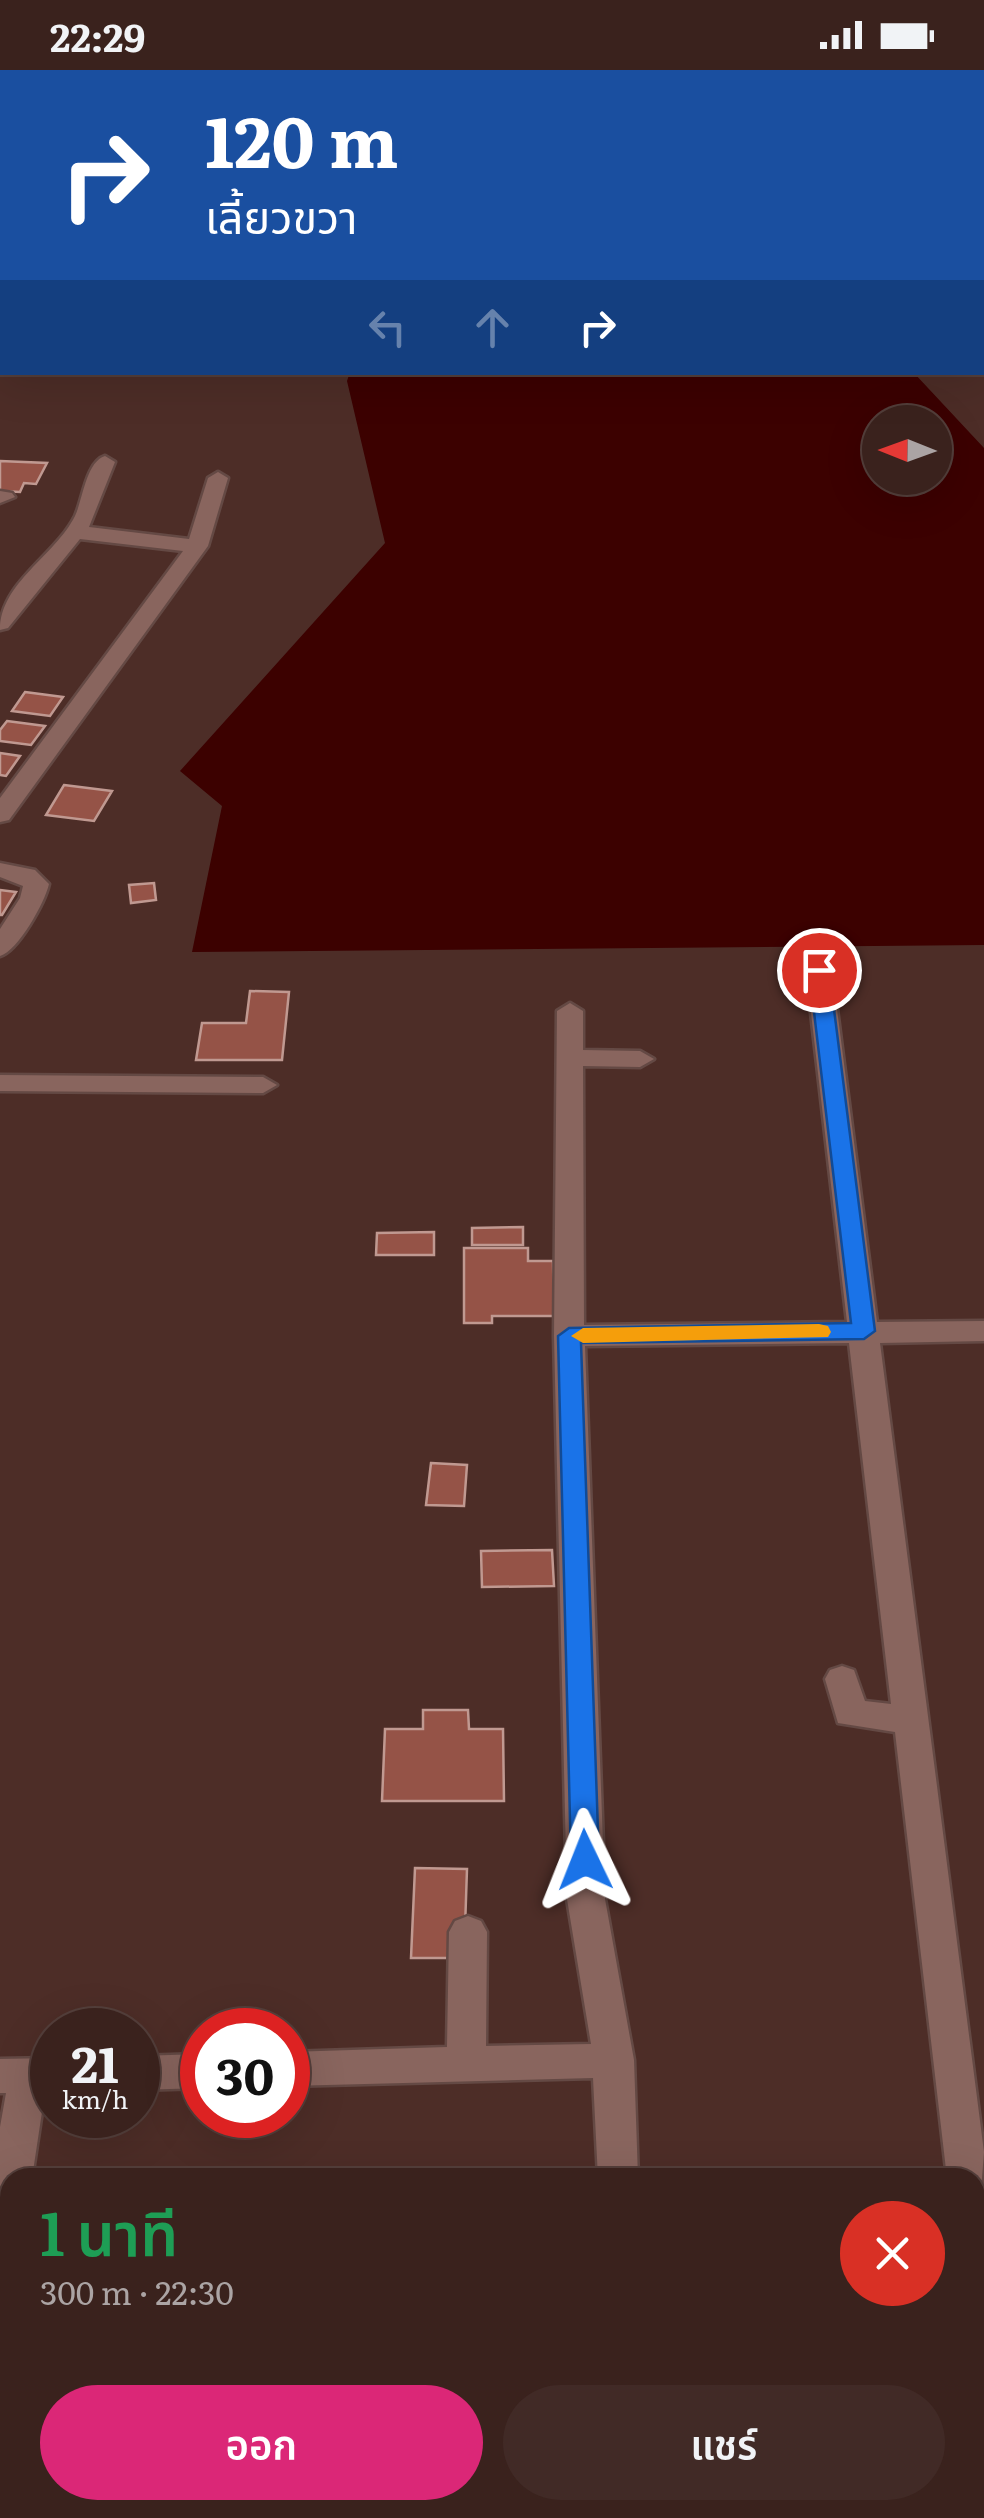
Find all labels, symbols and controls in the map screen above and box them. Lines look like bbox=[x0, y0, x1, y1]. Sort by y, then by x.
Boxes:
text: 22:29 bbox=[50, 7, 145, 64]
text: 120 m bbox=[205, 86, 398, 190]
icon: right bbox=[40, 110, 170, 240]
text: เลี้ยวขวา bbox=[205, 181, 357, 248]
icon: left bbox=[360, 300, 415, 355]
icon: ahead bbox=[465, 300, 520, 355]
icon: right bbox=[570, 300, 625, 355]
north arrow bbox=[862, 405, 952, 495]
map controls bbox=[862, 405, 952, 495]
pin bbox=[777, 928, 862, 1013]
icon: arrive bbox=[792, 943, 847, 998]
position arrow bbox=[533, 1808, 637, 1912]
speed limit sign: 30 bbox=[180, 2008, 310, 2138]
text: 21 bbox=[71, 2024, 119, 2098]
text: km/h bbox=[62, 2080, 128, 2117]
text: 1 นาที bbox=[40, 2185, 178, 2274]
button: close bbox=[840, 2201, 945, 2306]
text: 300 m · 22:30 bbox=[40, 2267, 234, 2315]
button: ออก bbox=[40, 2385, 483, 2500]
button: แชร์ bbox=[503, 2385, 945, 2500]

